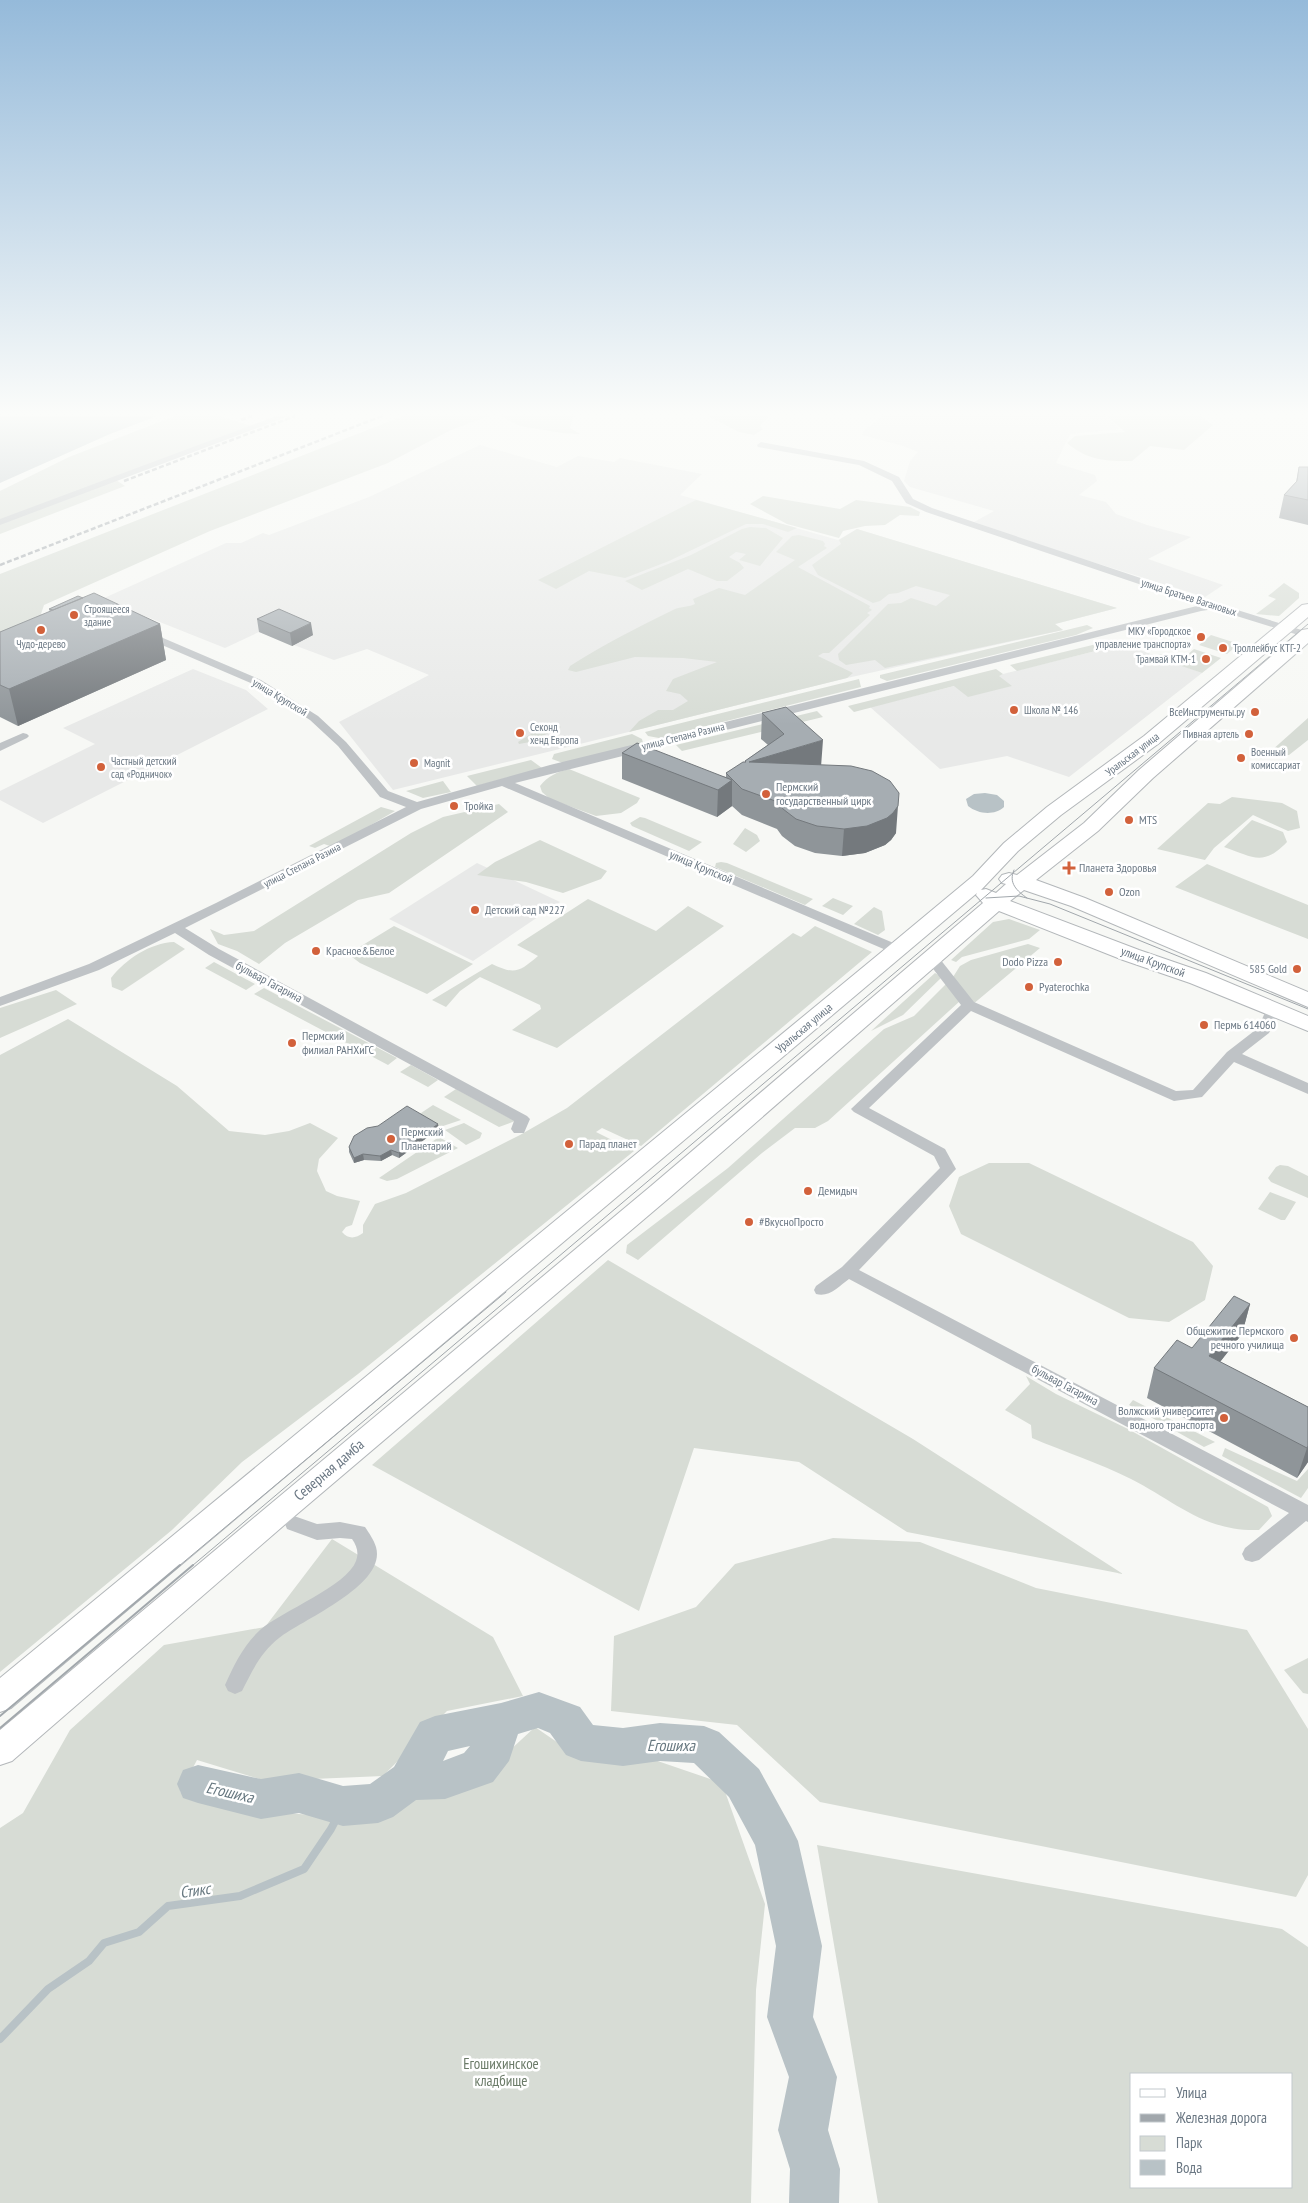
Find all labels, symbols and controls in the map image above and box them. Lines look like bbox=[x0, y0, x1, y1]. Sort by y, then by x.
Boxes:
street label: улица Братьев Вагановых bbox=[1140, 575, 1239, 619]
place label: Строящееся здание bbox=[84, 602, 130, 629]
marker: Строящееся здание bbox=[68, 609, 80, 621]
marker: Чудо-дерево bbox=[35, 624, 47, 636]
place label: МКУ «Городское управление транспорта» bbox=[1095, 624, 1191, 651]
marker: МКУ «Городское управление транспорта» bbox=[1195, 631, 1207, 643]
place label: Чудо-дерево bbox=[16, 637, 66, 651]
place label: Троллейбус КТГ-2 bbox=[1233, 641, 1301, 655]
marker: Троллейбус КТГ-2 bbox=[1217, 642, 1229, 654]
place label: Трамвай КТМ-1 bbox=[1136, 652, 1196, 666]
marker: Трамвай КТМ-1 bbox=[1200, 653, 1212, 665]
street label: улица Крупской bbox=[250, 675, 310, 719]
place label: Школа № 146 bbox=[1024, 703, 1078, 717]
marker: Школа № 146 bbox=[1008, 704, 1020, 716]
place label: ВсеИнструменты.ру bbox=[1169, 705, 1246, 719]
marker: ВсеИнструменты.ру bbox=[1249, 706, 1261, 718]
street label: улица Степана Разина bbox=[640, 719, 726, 753]
place label: Секонд хенд Европа bbox=[530, 720, 579, 747]
marker: Секонд хенд Европа bbox=[514, 727, 526, 739]
place label: Пивная артель bbox=[1183, 727, 1239, 741]
marker: Пивная артель bbox=[1243, 728, 1255, 740]
street label: Уральская улица bbox=[1102, 729, 1162, 779]
place label: Военный комиссариат bbox=[1251, 745, 1301, 772]
marker: Военный комиссариат bbox=[1235, 752, 1247, 764]
place label: Частный детский сад «Родничок» bbox=[111, 754, 177, 781]
place label: Magnit bbox=[424, 756, 450, 770]
marker: Magnit bbox=[408, 757, 420, 769]
marker: Частный детский сад «Родничок» bbox=[95, 761, 107, 773]
place label: Пермский государственный цирк bbox=[776, 779, 872, 808]
marker: Пермский государственный цирк bbox=[760, 788, 772, 800]
place label: Тройка bbox=[464, 798, 494, 813]
marker: Тройка bbox=[448, 800, 460, 812]
place label: MTS bbox=[1139, 812, 1157, 827]
marker: MTS bbox=[1123, 814, 1135, 826]
street label: улица Степана Разина bbox=[261, 839, 343, 891]
street label: улица Крупской bbox=[667, 847, 735, 887]
place label: Планета Здоровья bbox=[1079, 860, 1157, 875]
marker: Планета Здоровья bbox=[1063, 862, 1075, 874]
place label: Ozon bbox=[1119, 884, 1140, 899]
marker: Ozon bbox=[1103, 886, 1115, 898]
place label: Детский сад №227 bbox=[485, 902, 565, 917]
marker: Детский сад №227 bbox=[469, 904, 481, 916]
place label: Красное&Белое bbox=[326, 943, 395, 958]
street label: улица Крупской bbox=[1119, 943, 1187, 980]
marker: Красное&Белое bbox=[310, 945, 322, 957]
place label: Dodo Pizza bbox=[1002, 954, 1048, 969]
marker: Dodo Pizza bbox=[1052, 956, 1064, 968]
street label: бульвар Гагарина bbox=[233, 958, 305, 1005]
place label: 585 Gold bbox=[1249, 961, 1287, 976]
marker: 585 Gold bbox=[1291, 963, 1303, 975]
place label: Pyaterochka bbox=[1039, 979, 1090, 994]
marker: Pyaterochka bbox=[1023, 981, 1035, 993]
street label: Уральская улица bbox=[772, 999, 835, 1056]
place label: Пермь 614060 bbox=[1214, 1017, 1276, 1032]
marker: Пермь 614060 bbox=[1198, 1019, 1210, 1031]
place label: Пермский филиал РАНХиГС bbox=[302, 1028, 374, 1057]
marker: Пермский филиал РАНХиГС bbox=[286, 1037, 298, 1049]
place label: Пермский Планетарий bbox=[401, 1124, 452, 1153]
marker: Пермский Планетарий bbox=[385, 1133, 397, 1145]
place label: Парад планет bbox=[579, 1136, 637, 1151]
marker: Парад планет bbox=[563, 1138, 575, 1150]
place label: Демидыч bbox=[818, 1183, 858, 1198]
marker: Демидыч bbox=[802, 1185, 814, 1197]
place label: #ВкусноПросто bbox=[759, 1214, 824, 1229]
marker: #ВкусноПросто bbox=[743, 1216, 755, 1228]
place label: Общежитие Пермского речного училища bbox=[1186, 1323, 1284, 1352]
marker: Общежитие Пермского речного училища bbox=[1288, 1332, 1300, 1344]
street label: бульвар Гагарина bbox=[1029, 1361, 1101, 1408]
place label: Волжский университет водного транспорта bbox=[1118, 1403, 1214, 1432]
marker: Волжский университет водного транспорта bbox=[1218, 1412, 1230, 1424]
street label: Северная дамба bbox=[290, 1435, 368, 1504]
water label: Егошиха bbox=[647, 1735, 697, 1755]
water label: Егошиха bbox=[204, 1777, 257, 1807]
water label: Стикс bbox=[179, 1878, 214, 1902]
park label: Егошихинское кладбище bbox=[463, 2054, 539, 2090]
legend bbox=[1130, 2073, 1293, 2188]
text: Улица bbox=[1176, 2083, 1207, 2102]
text: Железная дорога bbox=[1175, 2108, 1267, 2127]
text: Парк bbox=[1176, 2133, 1202, 2152]
text: Вода bbox=[1176, 2158, 1202, 2177]

